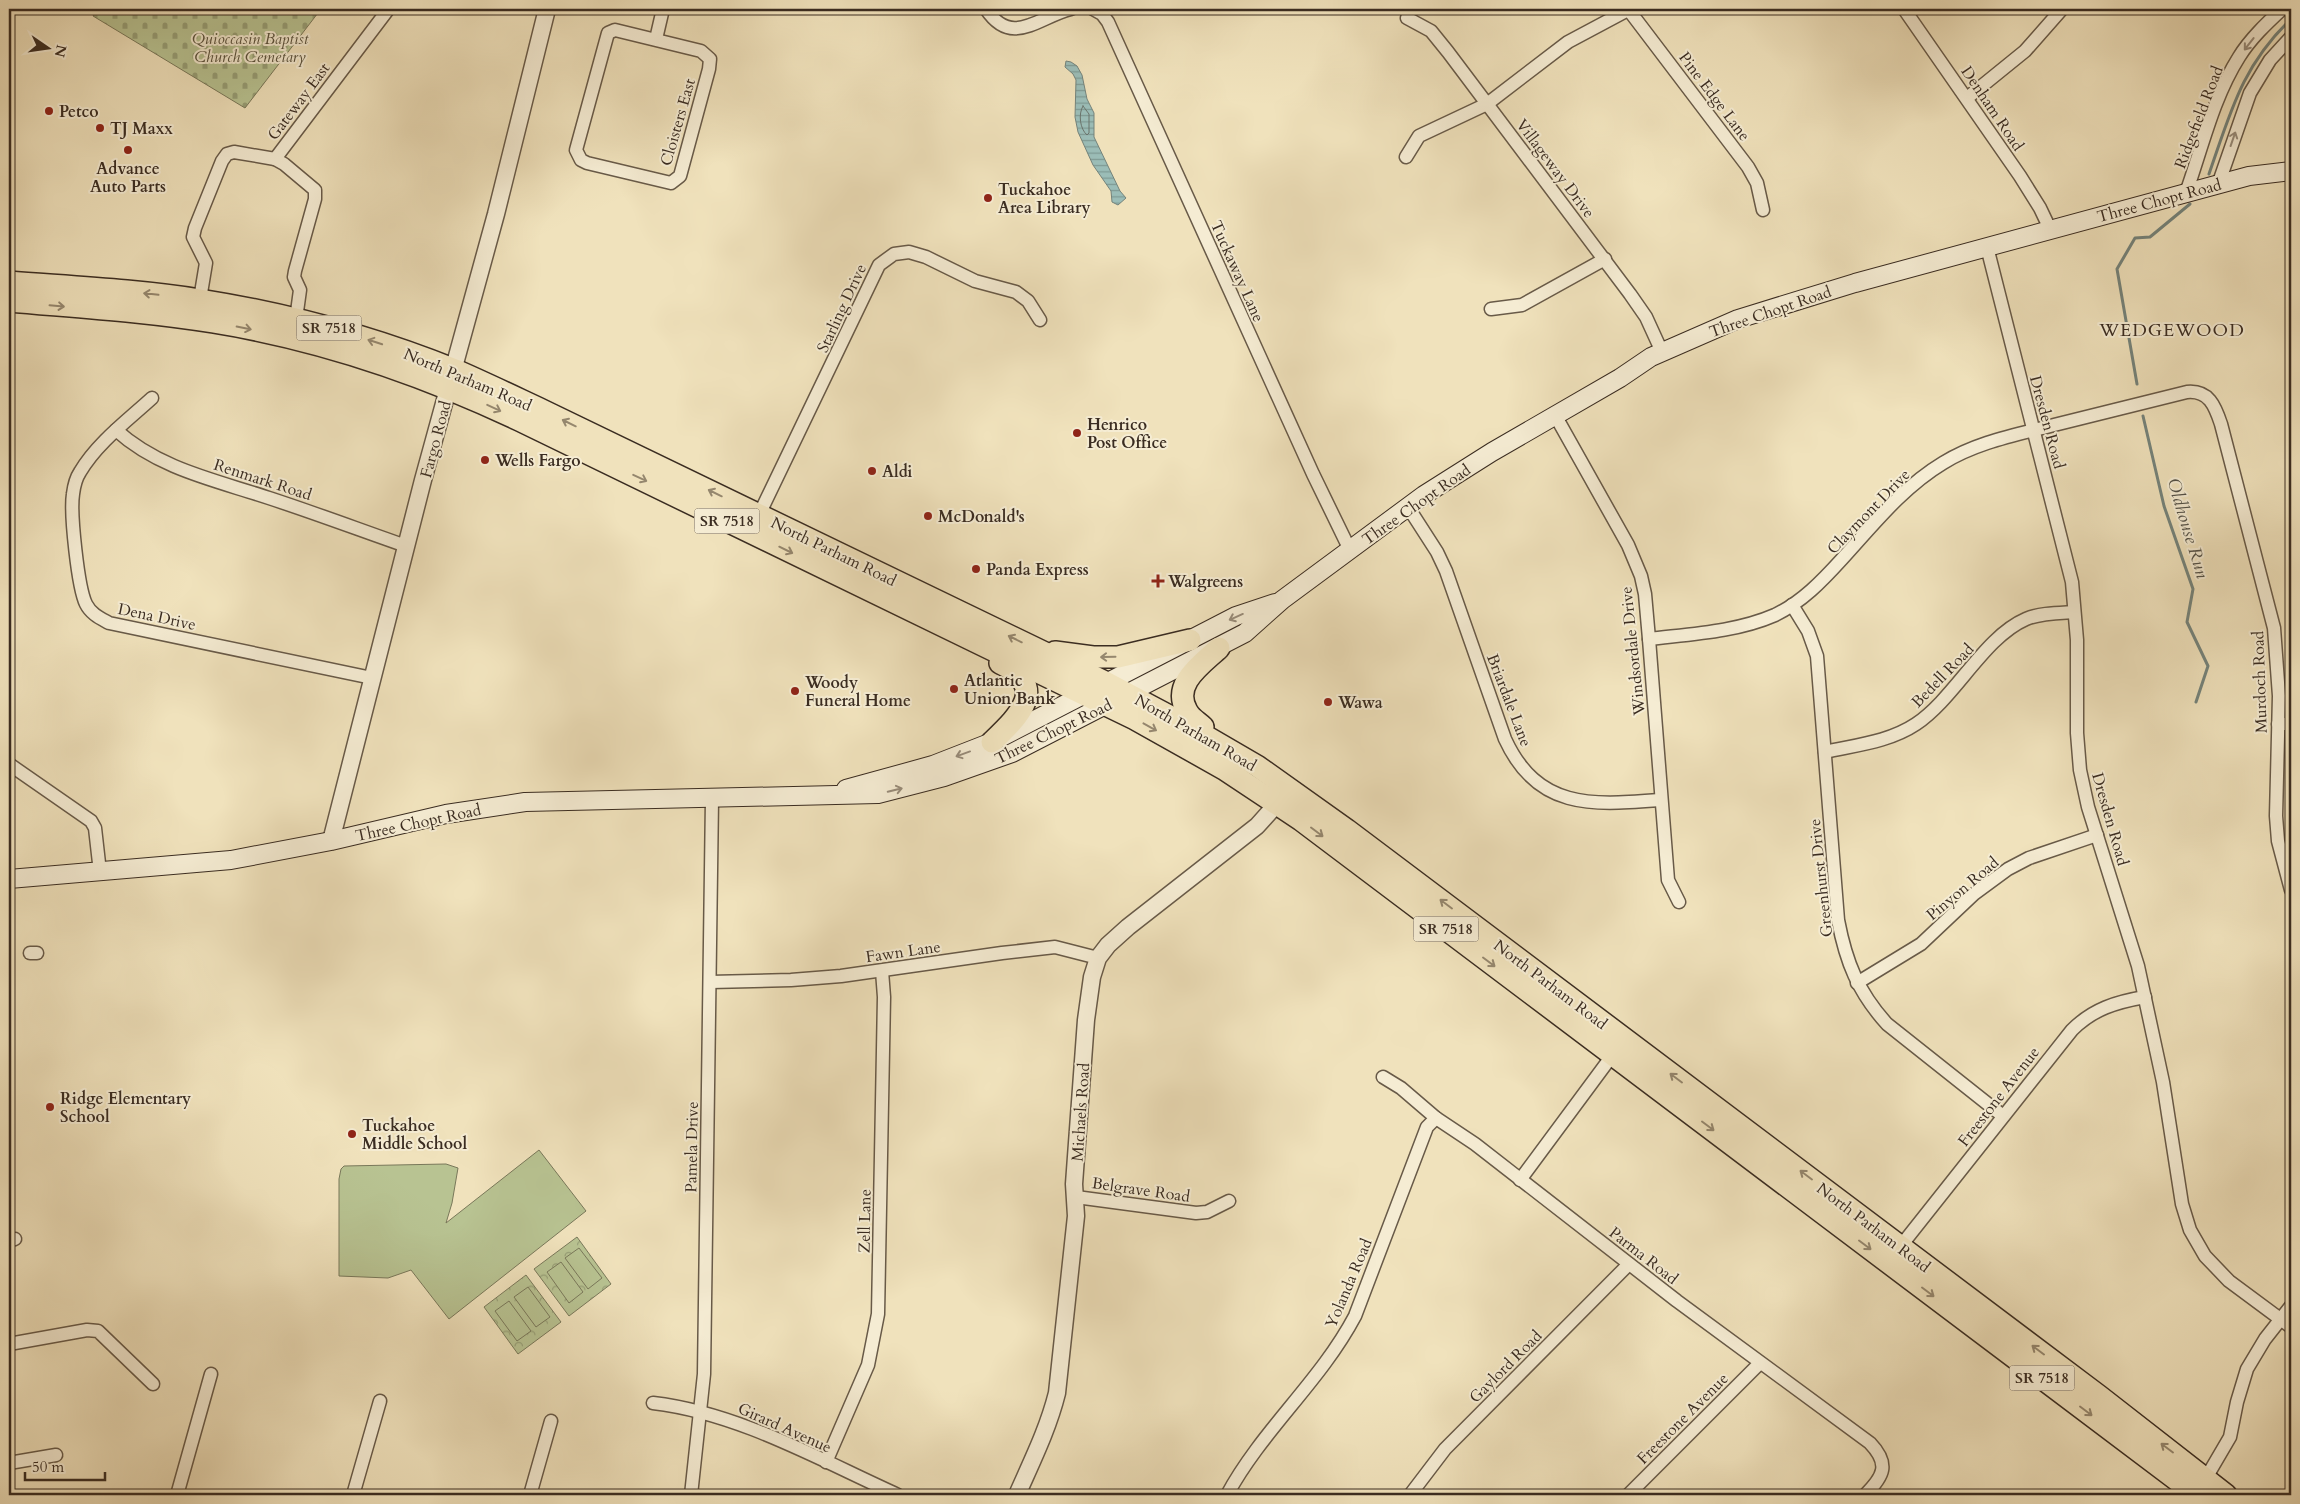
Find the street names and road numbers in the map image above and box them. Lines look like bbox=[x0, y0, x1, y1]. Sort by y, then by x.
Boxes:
street label: Pine Edge Lane bbox=[1673, 47, 1755, 146]
street label: Gateway East bbox=[262, 58, 335, 145]
street label: Denham Road bbox=[1956, 62, 2029, 156]
street label: Ridgefield Road bbox=[2169, 62, 2229, 172]
street label: Cloisters East bbox=[655, 76, 701, 168]
street label: Villageway Drive bbox=[1511, 115, 1600, 223]
street label: Three Chopt Road bbox=[2095, 174, 2224, 228]
street label: Tuckaway Lane bbox=[1205, 217, 1269, 326]
street label: Starling Drive bbox=[812, 261, 872, 356]
street label: Three Chopt Road bbox=[1706, 281, 1835, 343]
road number: SR 7518 bbox=[296, 316, 362, 340]
street label: North Parham Road bbox=[400, 343, 535, 417]
street label: Dresden Road bbox=[2024, 373, 2070, 472]
street label: Fargo Road bbox=[415, 398, 457, 480]
street label: Renmark Road bbox=[211, 454, 315, 506]
street label: Three Chopt Road bbox=[1358, 459, 1476, 551]
street label: Claymont Drive bbox=[1822, 464, 1915, 559]
road number: SR 7518 bbox=[694, 508, 760, 534]
street label: North Parham Road bbox=[767, 512, 900, 592]
street label: Windsordale Drive bbox=[1615, 585, 1651, 717]
street label: Dena Drive bbox=[116, 598, 198, 636]
street label: Murdoch Road bbox=[2247, 630, 2273, 734]
street label: Bedell Road bbox=[1906, 638, 1979, 713]
street label: Briardale Lane bbox=[1481, 651, 1537, 750]
street label: North Parham Road bbox=[1131, 689, 1261, 777]
street label: Three Chopt Road bbox=[991, 694, 1116, 770]
street label: Dresden Road bbox=[2086, 770, 2134, 869]
street label: Three Chopt Road bbox=[353, 799, 484, 847]
street label: Greenhurst Drive bbox=[1804, 818, 1838, 938]
street label: Pinyon Road bbox=[1922, 852, 2004, 926]
road number: SR 7518 bbox=[1414, 916, 1478, 942]
street label: North Parham Road bbox=[1489, 935, 1612, 1035]
street label: Fawn Lane bbox=[864, 936, 942, 968]
street label: Freestone Avenue bbox=[1953, 1042, 2045, 1151]
street label: Michaels Road bbox=[1067, 1062, 1095, 1162]
street label: Pamela Drive bbox=[680, 1101, 704, 1193]
street label: Belgrave Road bbox=[1090, 1172, 1192, 1208]
street label: North Parham Road bbox=[1812, 1178, 1935, 1278]
street label: Zell Lane bbox=[853, 1189, 877, 1253]
street label: Parma Road bbox=[1604, 1222, 1683, 1290]
street label: Yolanda Road bbox=[1320, 1235, 1378, 1332]
street label: Gaylord Road bbox=[1464, 1325, 1547, 1408]
road number: SR 7518 bbox=[2010, 1366, 2074, 1390]
street label: Freestone Avenue bbox=[1632, 1368, 1733, 1469]
street label: Girard Avenue bbox=[734, 1397, 835, 1458]

